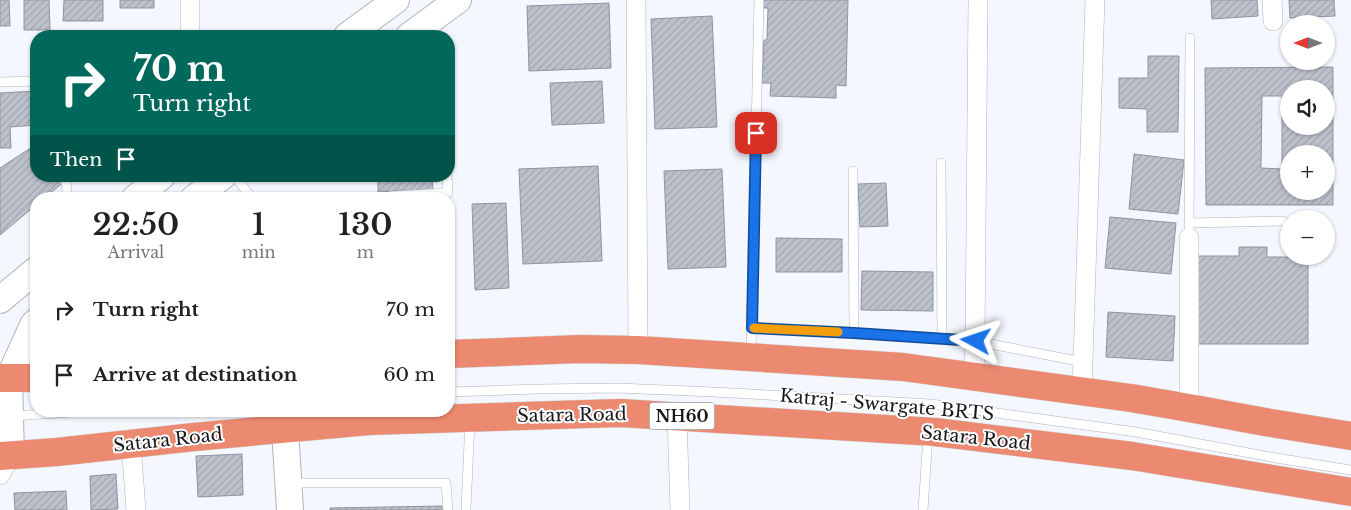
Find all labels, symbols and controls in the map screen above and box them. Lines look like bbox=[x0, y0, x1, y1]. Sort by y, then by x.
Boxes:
north arrow bbox=[1280, 15, 1335, 70]
map controls bbox=[1280, 15, 1335, 265]
text: 70 m bbox=[133, 47, 226, 90]
icon: right bbox=[50, 50, 115, 115]
button: sound bbox=[1280, 80, 1335, 135]
text: Turn right bbox=[133, 90, 251, 117]
pin bbox=[735, 112, 777, 154]
icon: arrive bbox=[742, 119, 770, 147]
icon: arrive bbox=[112, 145, 140, 173]
button: + bbox=[1280, 145, 1335, 200]
text: Then bbox=[50, 148, 102, 171]
text: 22:50 bbox=[93, 206, 179, 243]
text: 1 bbox=[252, 206, 265, 243]
text: 130 bbox=[338, 206, 392, 243]
button: − bbox=[1280, 210, 1335, 265]
text: Arrival bbox=[108, 242, 164, 262]
text: min bbox=[242, 242, 276, 262]
text: m bbox=[357, 242, 374, 262]
icon: right bbox=[50, 296, 78, 324]
text: Turn right bbox=[93, 298, 199, 321]
text: 70 m bbox=[386, 298, 435, 321]
position arrow bbox=[949, 314, 1001, 366]
icon: arrive bbox=[50, 361, 78, 389]
text: Arrive at destination bbox=[93, 363, 297, 386]
text: 60 m bbox=[383, 363, 435, 386]
street label: Katraj - Swargate BRTS bbox=[779, 385, 995, 425]
road number: NH60 bbox=[650, 402, 714, 430]
street label: Satara Road bbox=[517, 403, 627, 427]
street label: Satara Road bbox=[920, 421, 1032, 455]
street label: Satara Road bbox=[112, 423, 224, 457]

